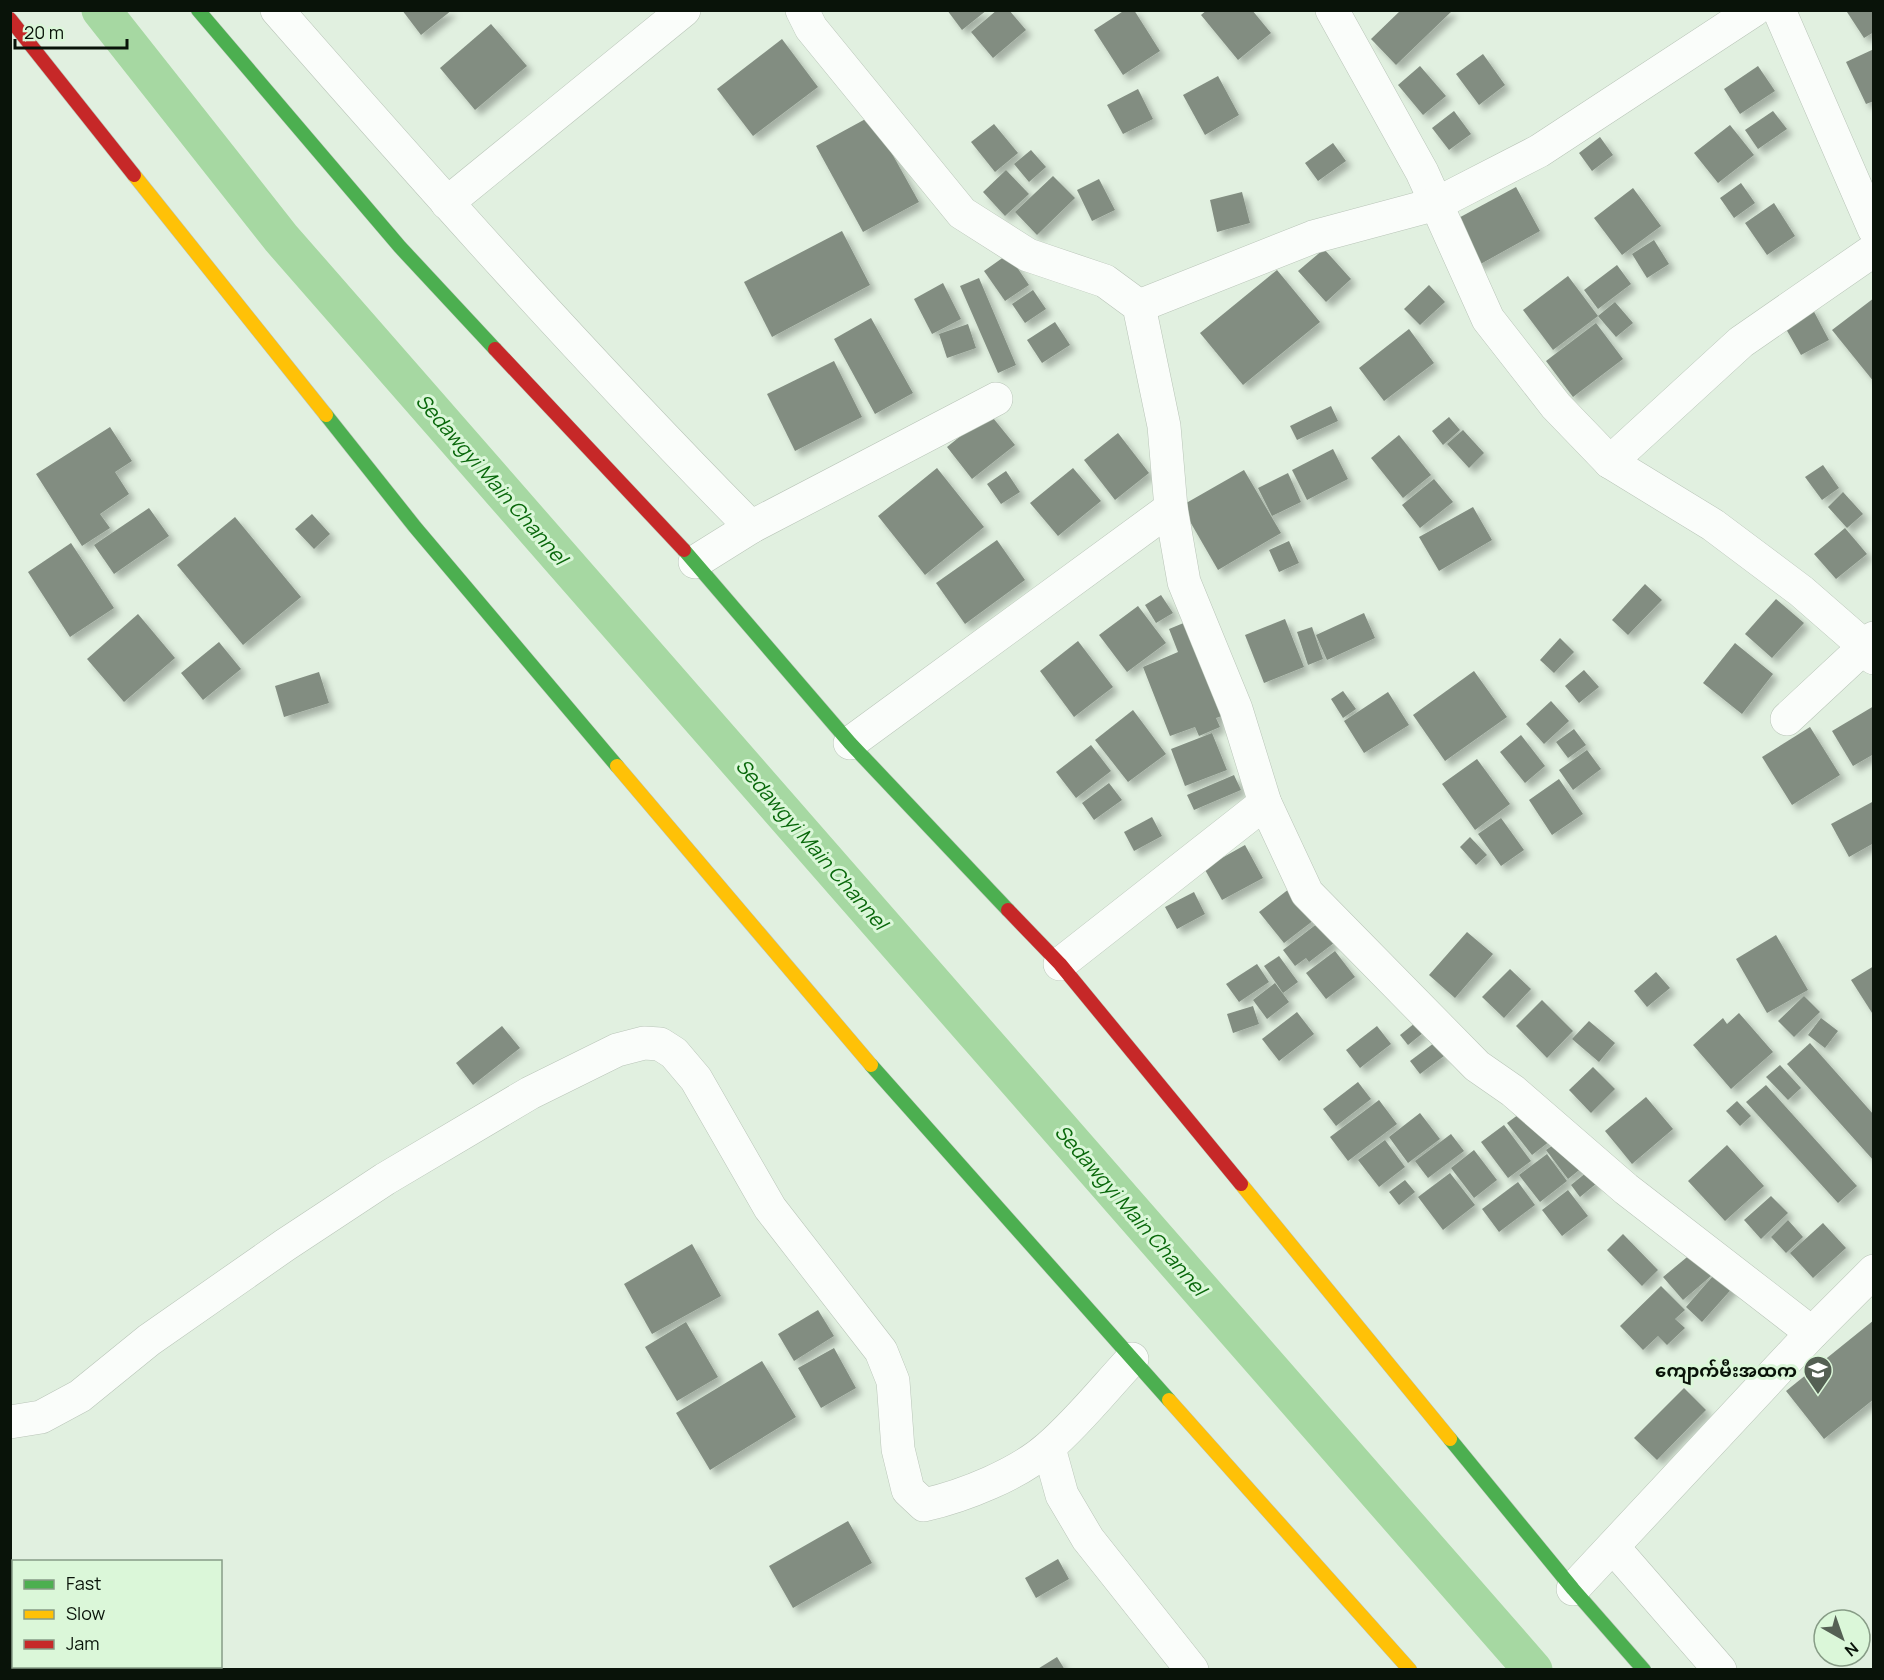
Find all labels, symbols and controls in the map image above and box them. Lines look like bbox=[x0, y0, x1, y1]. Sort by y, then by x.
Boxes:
scale bar bbox=[15, 12, 128, 50]
text: 20 m bbox=[24, 20, 64, 44]
water label: Sedawgyi Main Channel bbox=[410, 388, 575, 572]
water label: Sedawgyi Main Channel bbox=[730, 753, 895, 937]
water label: Sedawgyi Main Channel bbox=[1049, 1119, 1214, 1303]
school or university icon: ကျောက်မီးအထက bbox=[1802, 1354, 1834, 1396]
place label: ကျောက်မီးအထက bbox=[1655, 1358, 1797, 1386]
legend bbox=[12, 1560, 222, 1668]
text: Fast bbox=[66, 1571, 101, 1595]
text: Slow bbox=[66, 1601, 106, 1625]
north arrow bbox=[1812, 1608, 1872, 1668]
text: Jam bbox=[66, 1631, 100, 1655]
text: N bbox=[1840, 1637, 1863, 1662]

